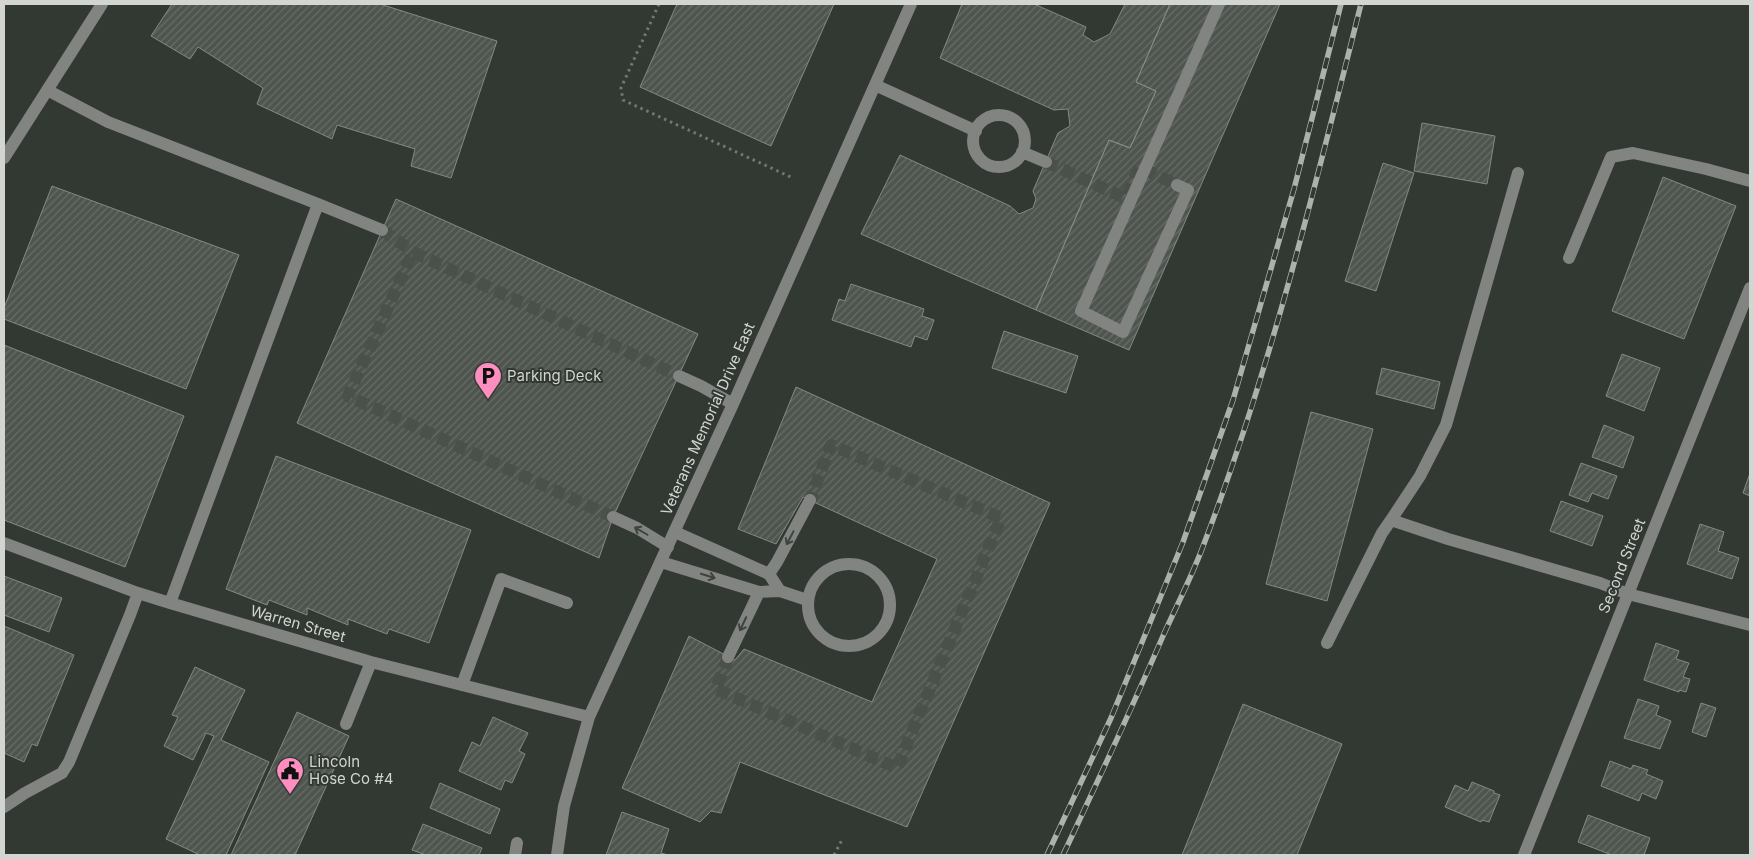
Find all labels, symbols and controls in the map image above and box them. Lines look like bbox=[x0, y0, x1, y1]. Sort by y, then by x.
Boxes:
street label: Veterans Memorial Drive East bbox=[656, 319, 759, 518]
parking icon: Parking Deck bbox=[473, 361, 503, 400]
place label: Parking Deck bbox=[507, 366, 602, 385]
street label: Second Street bbox=[1594, 516, 1649, 616]
one-way arrow bbox=[635, 525, 649, 535]
one-way arrow bbox=[785, 530, 795, 545]
one-way arrow bbox=[699, 572, 715, 581]
street label: Warren Street bbox=[248, 601, 348, 646]
one-way arrow bbox=[738, 616, 748, 631]
place label: Lincoln Hose Co #4 bbox=[309, 752, 393, 788]
public building icon: Lincoln Hose Co #4 bbox=[275, 756, 305, 795]

